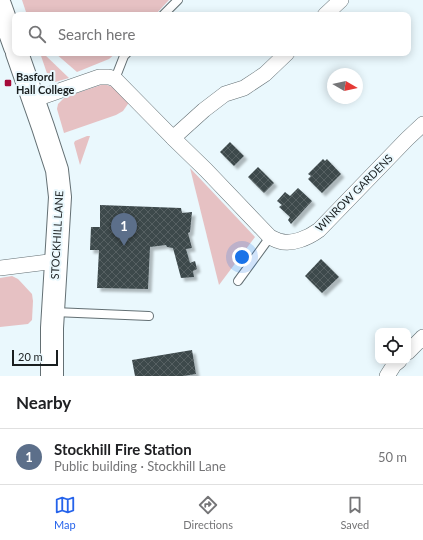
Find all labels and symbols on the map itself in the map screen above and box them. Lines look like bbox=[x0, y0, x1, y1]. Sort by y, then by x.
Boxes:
north arrow bbox=[327, 68, 363, 104]
place label: Basford Hall College bbox=[16, 70, 75, 96]
marker: Basford Hall College bbox=[3, 78, 13, 88]
street label: WINROW GARDENS bbox=[312, 151, 395, 234]
street label: STOCKHILL LANE bbox=[48, 190, 65, 280]
pin: 1 bbox=[111, 213, 137, 246]
your location bbox=[232, 247, 252, 267]
scale bar bbox=[12, 348, 58, 367]

